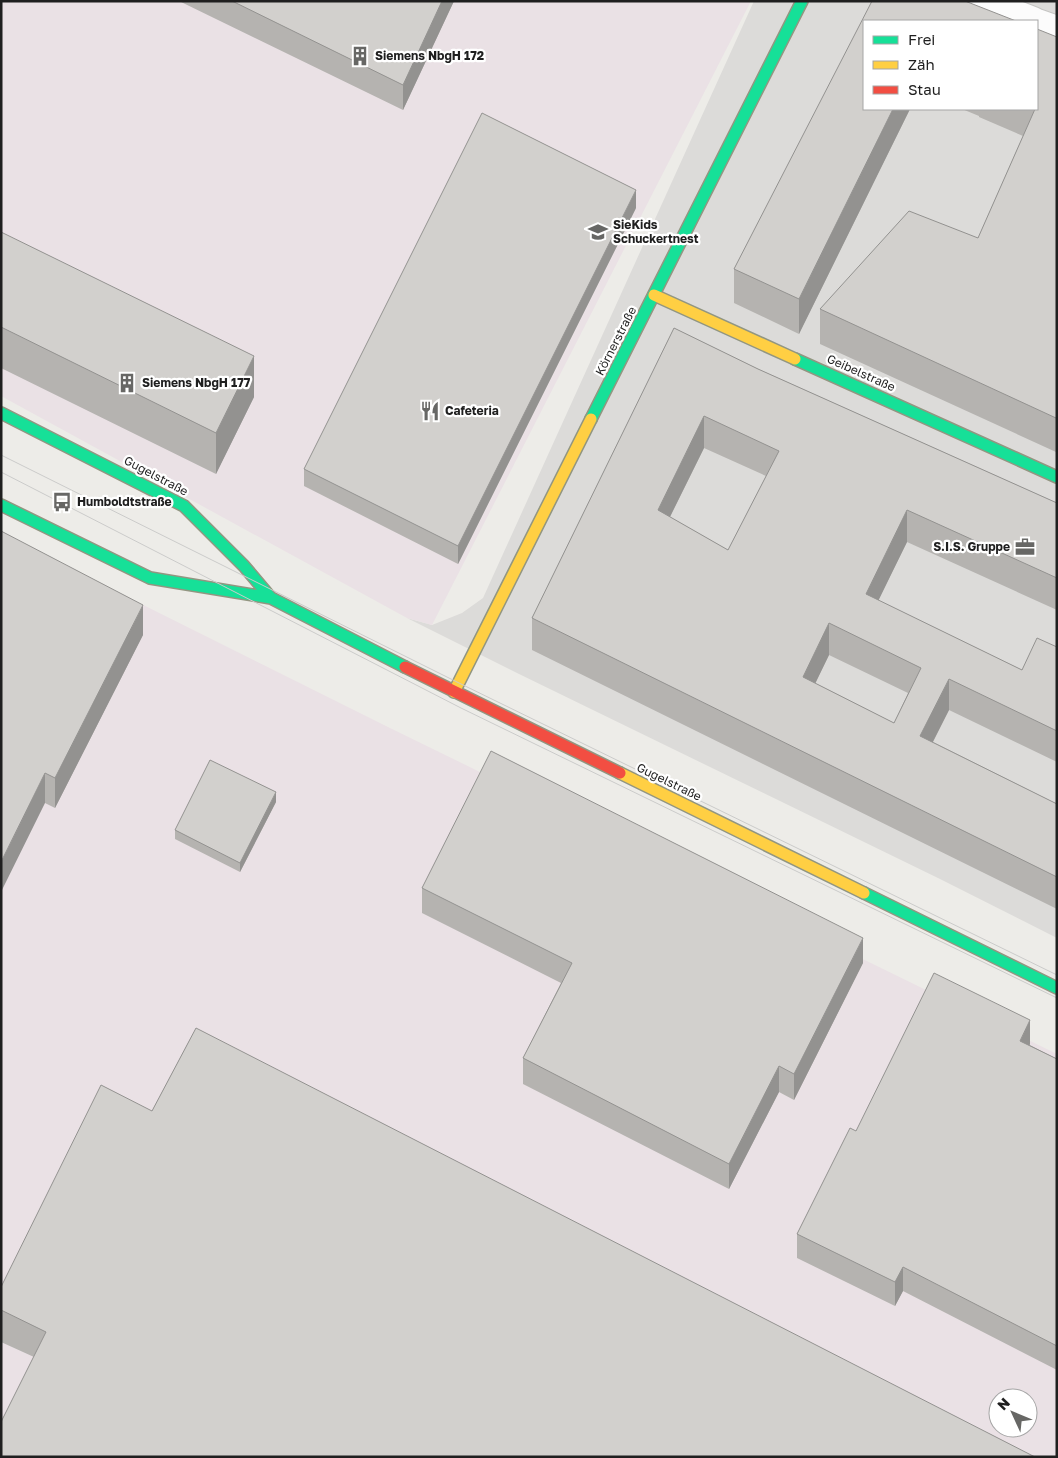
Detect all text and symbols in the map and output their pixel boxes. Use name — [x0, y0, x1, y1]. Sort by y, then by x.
legend — [863, 20, 1038, 110]
text: Frei — [908, 30, 935, 48]
building icon: Siemens NbgH 172 — [349, 45, 371, 67]
place label: Siemens NbgH 172 — [375, 48, 484, 63]
text: Zäh — [908, 55, 935, 73]
text: Stau — [908, 80, 941, 98]
place label: SieKids Schuckertnest — [613, 217, 699, 246]
school or university icon: SieKids Schuckertnest — [587, 221, 609, 243]
street label: Körnerstraße — [592, 304, 639, 378]
street label: Geibelstraße — [825, 351, 898, 394]
building icon: Siemens NbgH 177 — [116, 372, 138, 394]
place label: Siemens NbgH 177 — [142, 375, 251, 390]
restaurant icon: Cafeteria — [419, 400, 441, 422]
place label: Cafeteria — [445, 403, 499, 418]
street label: Gugelstraße — [122, 452, 191, 499]
bus stop icon: Humboldtstraße — [51, 491, 73, 513]
place label: Humboldtstraße — [77, 494, 172, 509]
office icon: S.I.S. Gruppe — [1014, 536, 1036, 558]
place label: S.I.S. Gruppe — [933, 539, 1010, 554]
street label: Gugelstraße — [634, 759, 704, 804]
north arrow — [988, 1388, 1038, 1438]
text: N — [993, 1394, 1013, 1413]

